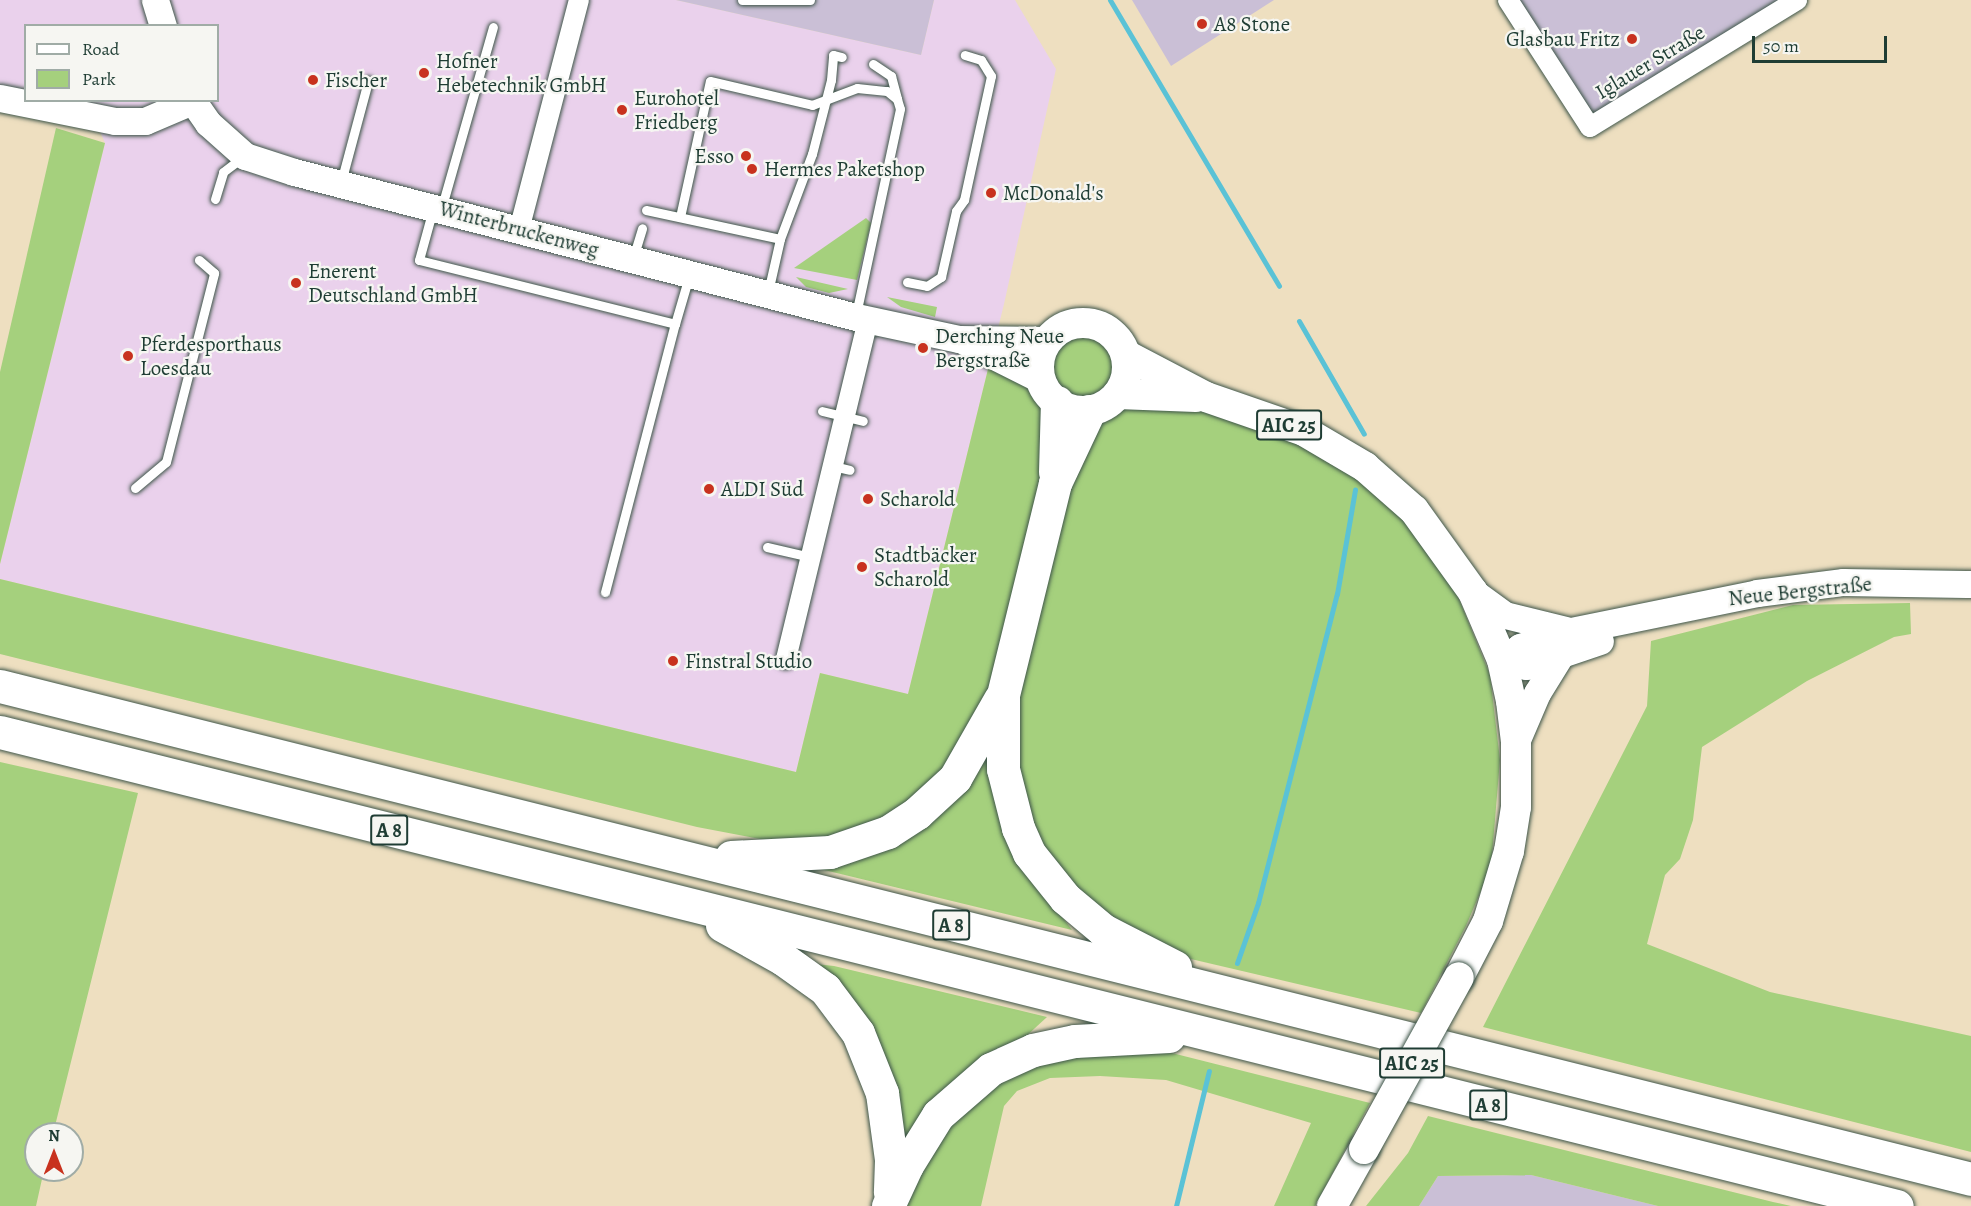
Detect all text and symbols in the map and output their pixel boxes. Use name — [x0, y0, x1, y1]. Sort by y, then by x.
place label: A8 Stone — [1214, 11, 1290, 37]
marker: A8 Stone — [1195, 17, 1209, 31]
street label: Iglauer Straße — [1591, 20, 1709, 104]
legend — [24, 24, 219, 102]
scale bar — [1755, 24, 1890, 62]
place label: Glasbau Fritz — [1506, 26, 1620, 52]
marker: Glasbau Fritz — [1625, 32, 1639, 46]
text: 50 m — [1763, 34, 1799, 58]
text: Road — [82, 37, 119, 61]
place label: Hofner Hebetechnik GmbH — [436, 48, 607, 98]
marker: Hofner Hebetechnik GmbH — [417, 66, 431, 80]
text: Park — [82, 67, 116, 91]
place label: Fischer — [325, 67, 387, 93]
marker: Fischer — [306, 73, 320, 87]
place label: Eurohotel Friedberg — [634, 85, 719, 135]
marker: Eurohotel Friedberg — [615, 103, 629, 117]
place label: Esso — [694, 143, 734, 169]
marker: Esso — [739, 149, 753, 163]
place label: Hermes Paketshop — [764, 156, 925, 182]
marker: Hermes Paketshop — [745, 162, 759, 176]
place label: McDonald's — [1003, 180, 1104, 206]
marker: McDonald's — [984, 186, 998, 200]
street label: Winterbruckenweg — [436, 196, 602, 262]
place label: Enerent Deutschland GmbH — [308, 258, 478, 308]
marker: Enerent Deutschland GmbH — [289, 276, 303, 290]
place label: Derching Neue Bergstraße — [935, 323, 1064, 373]
place label: Pferdesporthaus Loesdau — [140, 331, 282, 381]
marker: Derching Neue Bergstraße — [916, 341, 930, 355]
marker: Pferdesporthaus Loesdau — [121, 349, 135, 363]
road number: AIC 25 — [1256, 408, 1322, 442]
place label: ALDI Süd — [721, 476, 804, 502]
marker: ALDI Süd — [702, 482, 716, 496]
place label: Scharold — [880, 486, 955, 512]
marker: Scharold — [861, 492, 875, 506]
place label: Stadtbäcker Scharold — [874, 542, 977, 592]
marker: Stadtbäcker Scharold — [855, 560, 869, 574]
street label: Neue Bergstraße — [1727, 571, 1873, 611]
place label: Finstral Studio — [685, 648, 812, 674]
marker: Finstral Studio — [666, 654, 680, 668]
road number: A 8 — [370, 813, 408, 847]
road number: A 8 — [932, 908, 970, 942]
road number: AIC 25 — [1379, 1046, 1445, 1080]
road number: A 8 — [1468, 1088, 1508, 1122]
north arrow — [24, 1122, 84, 1182]
text: N — [48, 1125, 60, 1147]

